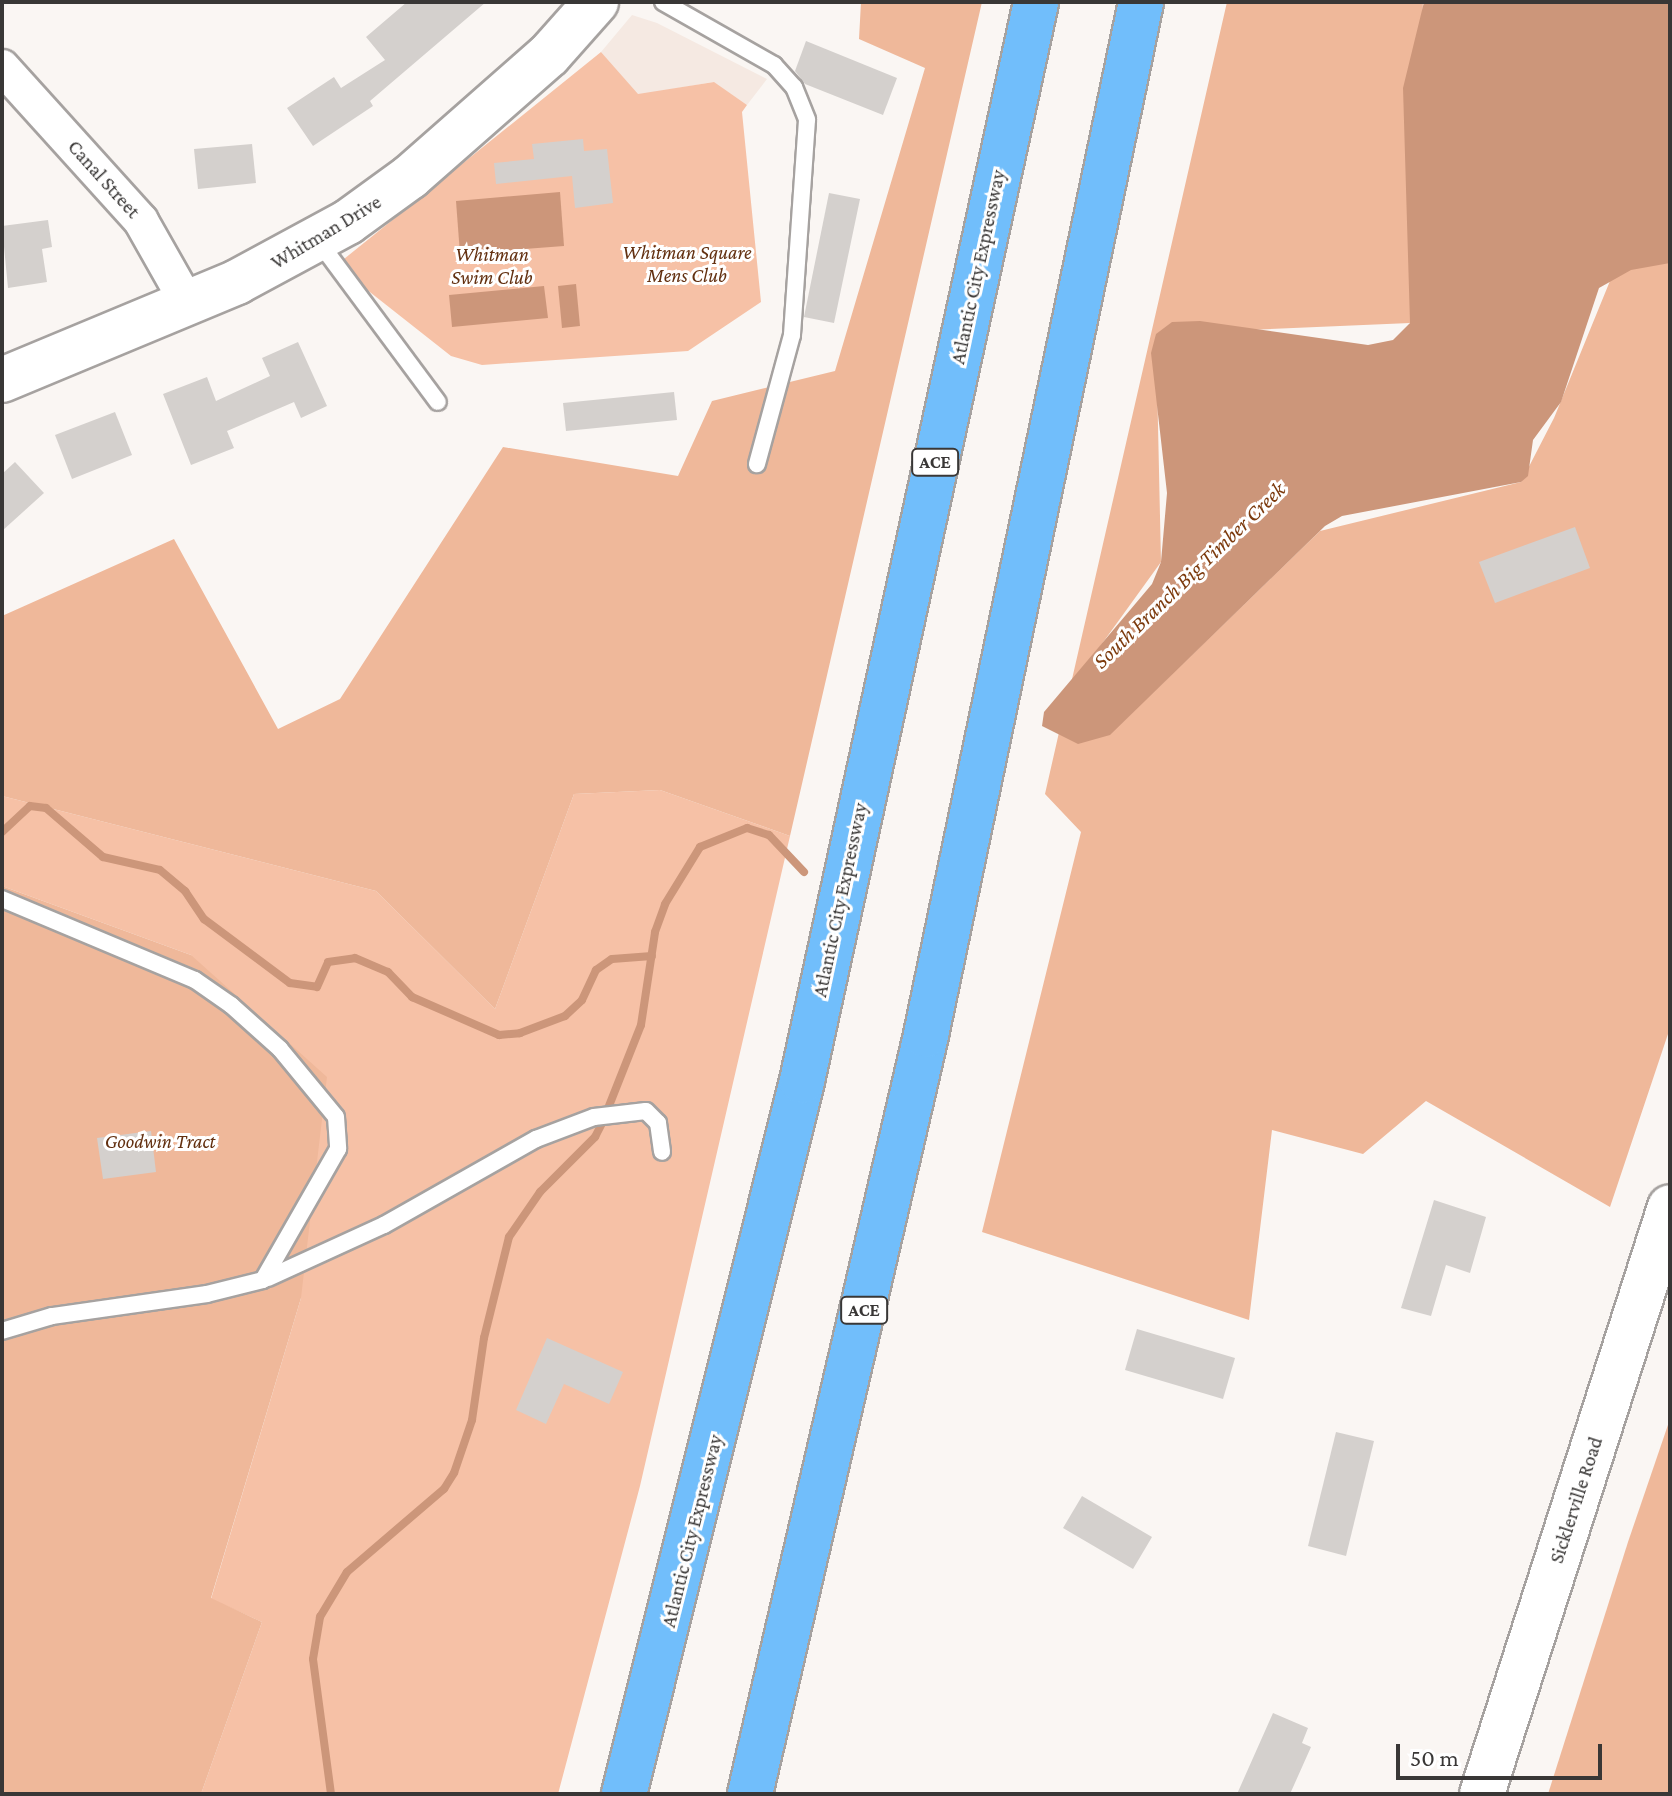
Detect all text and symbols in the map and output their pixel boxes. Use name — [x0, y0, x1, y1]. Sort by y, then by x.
street label: Canal Street — [63, 135, 145, 223]
street label: Atlantic City Expressway — [946, 168, 1010, 366]
street label: Whitman Drive — [267, 190, 385, 274]
park label: Whitman Square Mens Club — [622, 241, 752, 288]
park label: Whitman Swim Club — [451, 242, 533, 289]
road number: ACE — [911, 448, 959, 476]
water label: South Branch Big Timber Creek — [1087, 476, 1291, 674]
street label: Atlantic City Expressway — [808, 801, 872, 999]
park label: Goodwin Tract — [105, 1129, 215, 1153]
road number: ACE — [840, 1296, 888, 1324]
street label: Atlantic City Expressway — [656, 1432, 728, 1630]
street label: Sicklerville Road — [1544, 1434, 1608, 1566]
scale bar — [1400, 1728, 1606, 1778]
text: 50 m — [1410, 1744, 1459, 1771]

